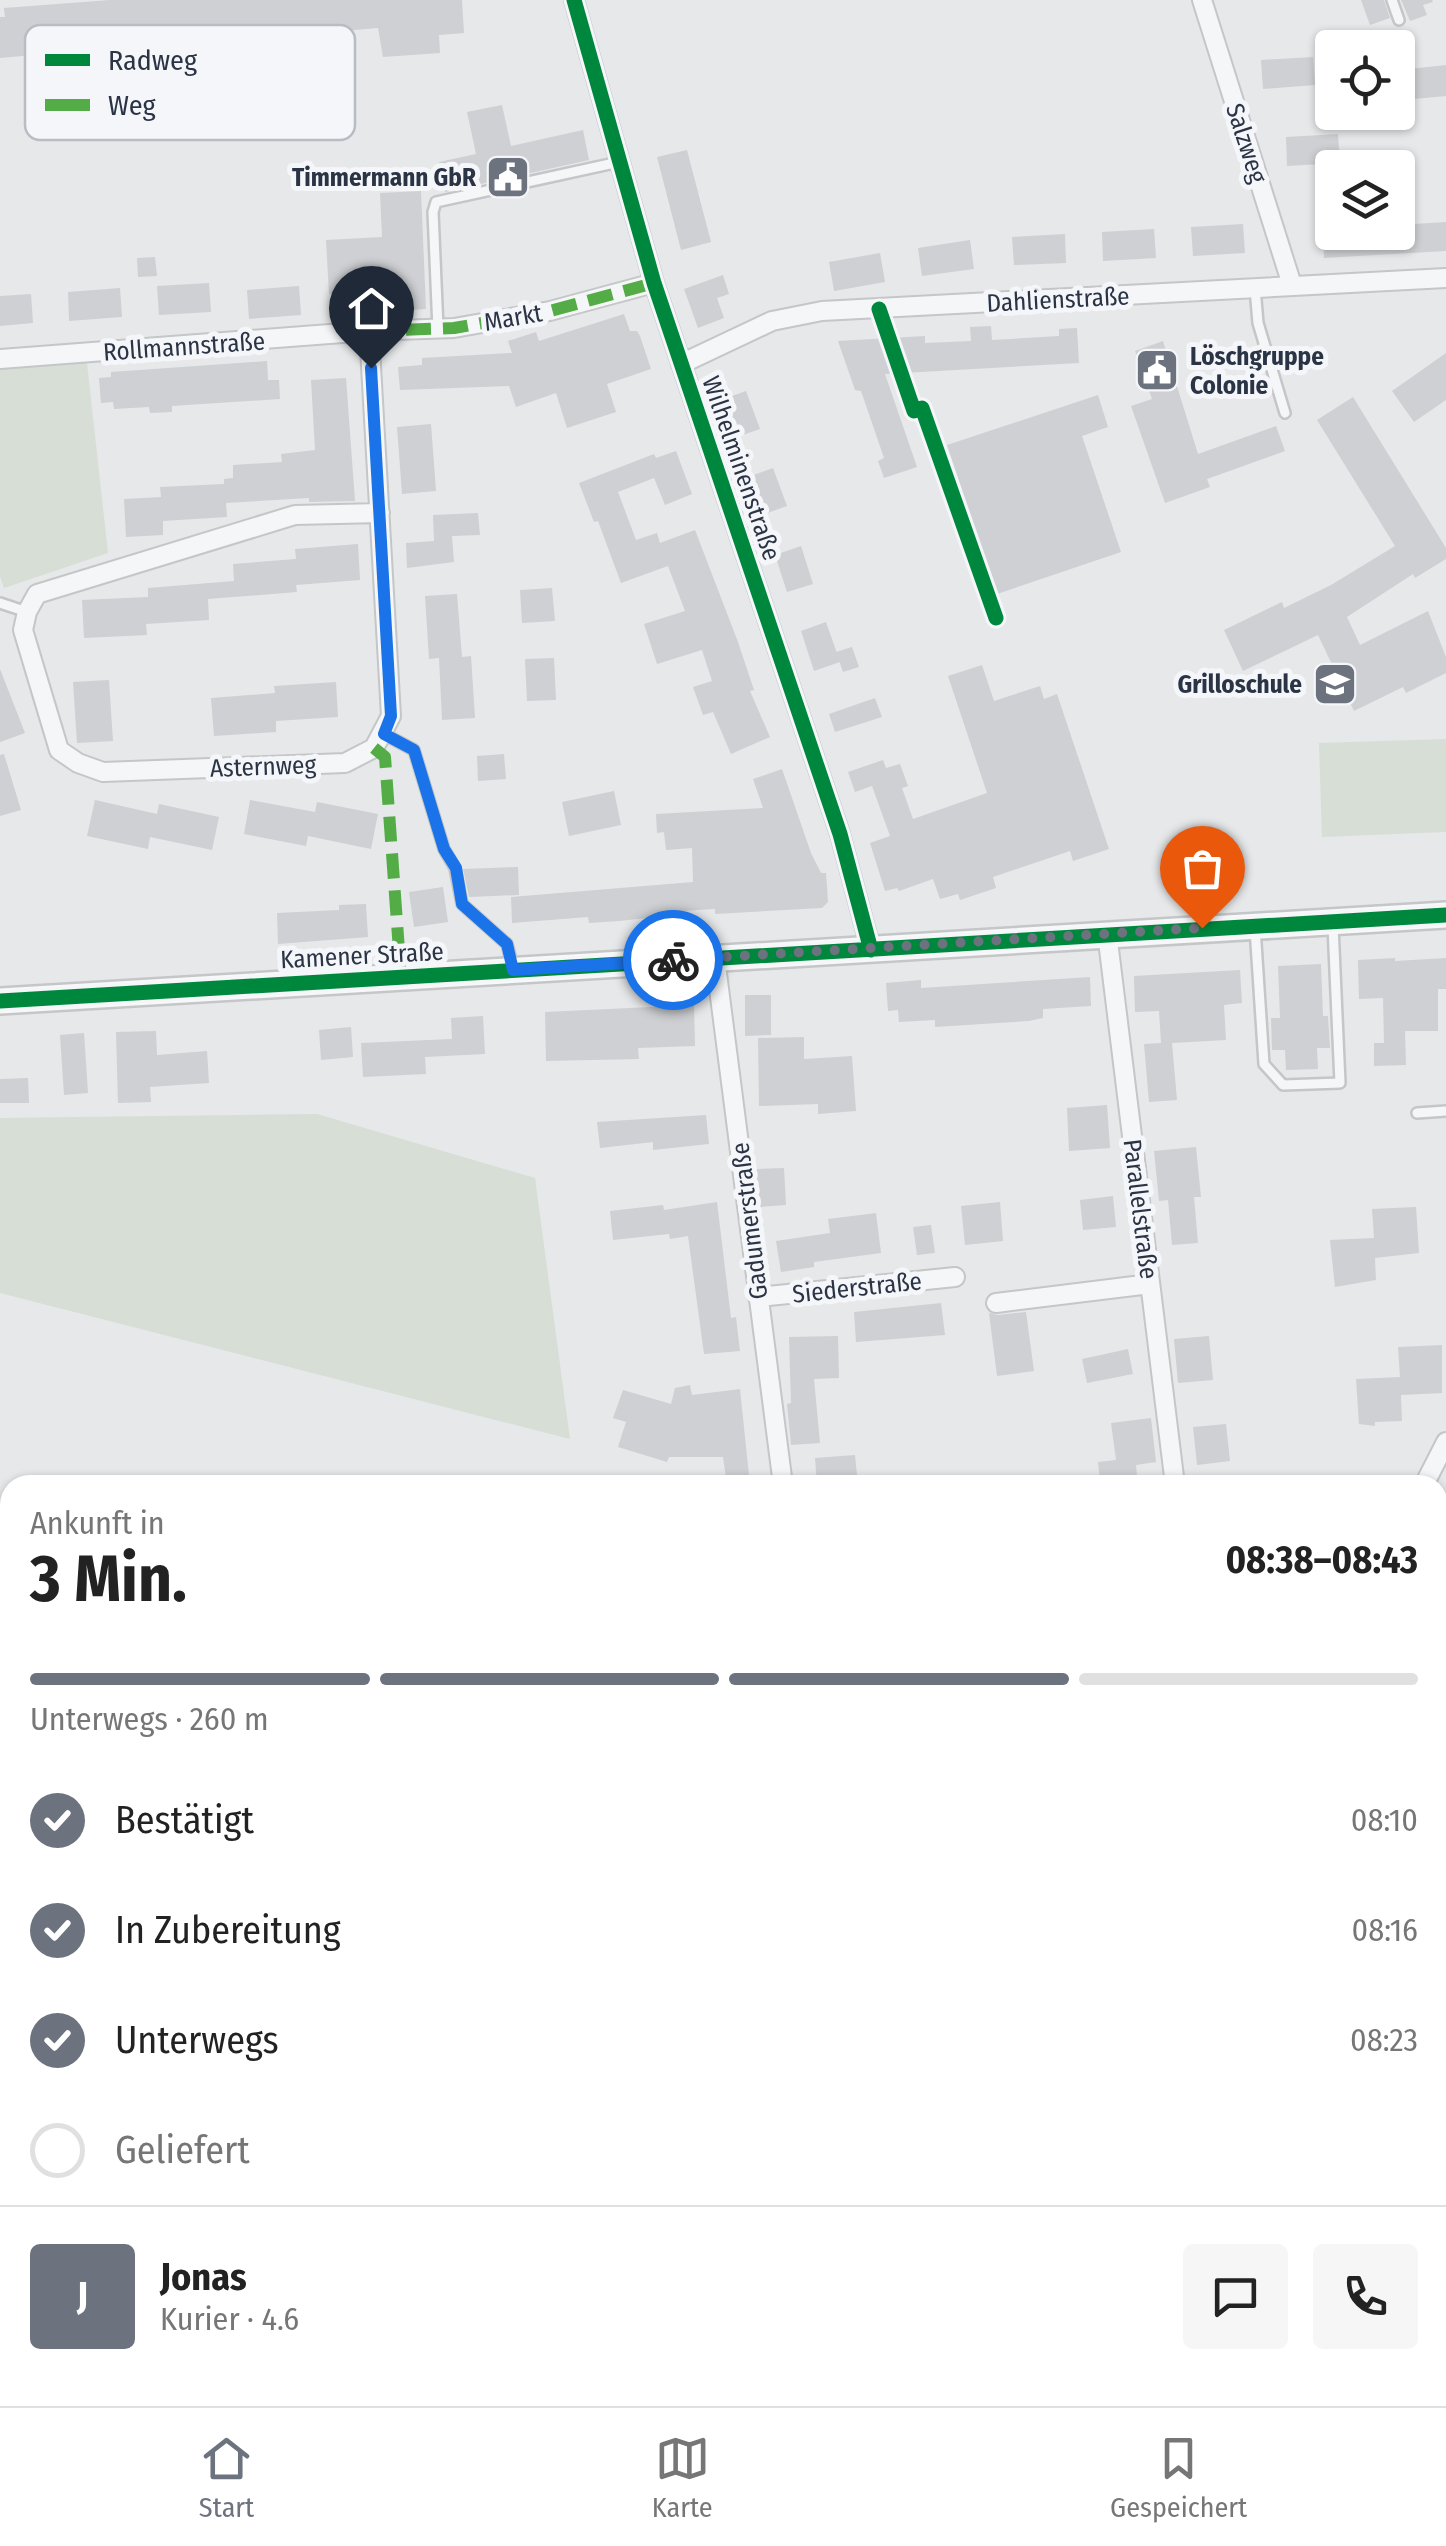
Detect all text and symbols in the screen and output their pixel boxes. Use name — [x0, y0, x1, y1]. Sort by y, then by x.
legend — [25, 25, 355, 140]
map controls — [1315, 30, 1415, 250]
button: locate — [1315, 30, 1415, 130]
text: Radweg — [108, 44, 198, 77]
text: Weg — [108, 89, 157, 122]
street label: Salzweg — [1219, 100, 1273, 187]
button: layers — [1315, 150, 1415, 250]
public building icon: Timmermann GbR — [485, 154, 531, 200]
place label: Timmermann GbR — [292, 163, 477, 193]
pin — [329, 266, 414, 369]
icon: home — [344, 281, 399, 336]
street label: Dahlienstraße — [986, 281, 1130, 319]
street label: Markt — [482, 298, 545, 338]
street label: Rollmannstraße — [102, 326, 266, 368]
place label: Löschgruppe Colonie — [1190, 342, 1324, 401]
public building icon: Löschgruppe Colonie — [1134, 347, 1180, 393]
street label: Wilhelminenstraße — [695, 372, 787, 564]
school or university icon: Grilloschule — [1312, 661, 1358, 707]
place label: Grilloschule — [1177, 670, 1302, 700]
street label: Asternweg — [209, 750, 317, 784]
pin — [1160, 826, 1245, 929]
icon: bag — [1175, 841, 1230, 896]
courier — [623, 910, 723, 1010]
icon: bike — [646, 933, 701, 988]
street label: Kamener Straße — [280, 937, 444, 975]
street label: Parallelstraße — [1117, 1137, 1163, 1281]
street label: Gadumerstraße — [725, 1141, 774, 1301]
street label: Siederstraße — [791, 1266, 923, 1310]
text: Ankunft in — [30, 1504, 165, 1542]
text: 08:38–08:43 — [1225, 1537, 1418, 1583]
text: 3 Min. — [30, 1540, 187, 1618]
text: Unterwegs · 260 m — [30, 1700, 269, 1738]
icon: check — [30, 1793, 85, 1848]
text: Bestätigt — [115, 1797, 254, 1843]
text: 08:10 — [1351, 1801, 1418, 1839]
icon: check — [30, 1903, 85, 1958]
text: In Zubereitung — [115, 1907, 341, 1953]
text: 08:16 — [1352, 1911, 1418, 1949]
icon: check — [30, 2013, 85, 2068]
text: Unterwegs — [115, 2017, 279, 2063]
text: 08:23 — [1350, 2021, 1418, 2059]
text: Geliefert — [115, 2127, 250, 2173]
button: chat — [1183, 2244, 1288, 2349]
button: phone — [1313, 2244, 1418, 2349]
text: Jonas — [160, 2254, 247, 2300]
text: J — [77, 2273, 88, 2319]
text: Kurier · 4.6 — [160, 2300, 299, 2338]
tab: Start — [199, 2431, 254, 2524]
tab: Karte — [652, 2431, 713, 2524]
tab: Gespeichert — [1110, 2431, 1247, 2524]

